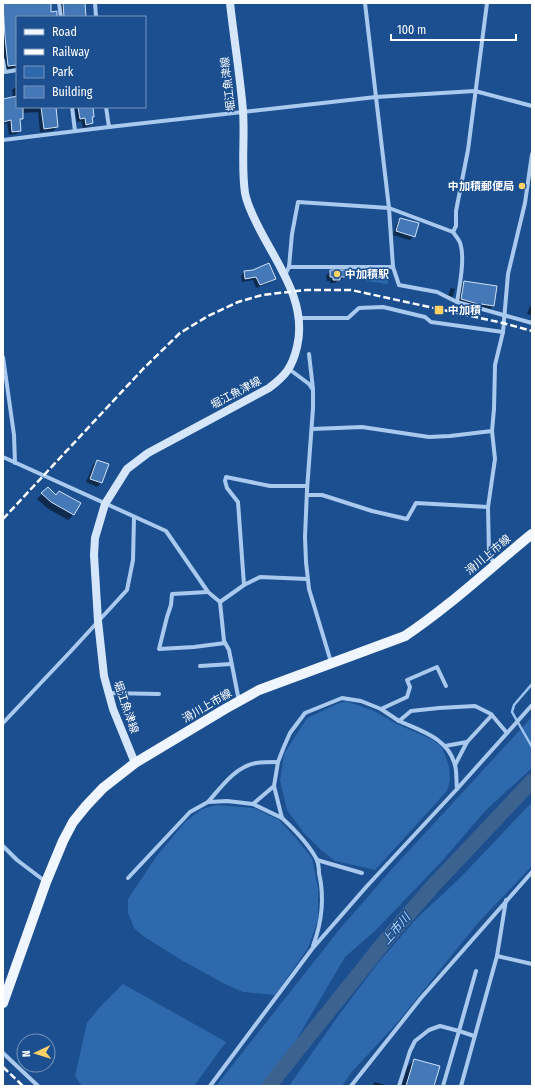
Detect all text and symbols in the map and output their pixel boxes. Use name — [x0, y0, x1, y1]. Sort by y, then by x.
legend — [16, 16, 146, 108]
scale bar — [391, 16, 516, 42]
text: 100 m — [397, 23, 426, 37]
text: Road — [52, 25, 77, 39]
text: Railway — [52, 45, 90, 59]
street label: 堀江魚津線 — [218, 56, 238, 112]
text: Park — [52, 65, 74, 79]
text: Building — [52, 85, 93, 99]
place label: 中加積郵便局 — [448, 180, 514, 193]
marker: 中加積郵便局 — [517, 181, 527, 191]
place label: 中加積駅 — [345, 268, 389, 281]
marker: 中加積駅 — [332, 269, 342, 279]
marker: 中加積 — [433, 304, 445, 316]
place label: 中加積 — [448, 304, 481, 317]
street label: 堀江魚津線 — [209, 374, 263, 412]
street label: 滑川上市線 — [463, 532, 513, 578]
street label: 堀江魚津線 — [111, 679, 141, 735]
street label: 滑川上市線 — [180, 687, 234, 725]
water label: 上市川 — [379, 909, 414, 947]
north arrow — [16, 1033, 56, 1073]
text: N — [20, 1050, 33, 1057]

